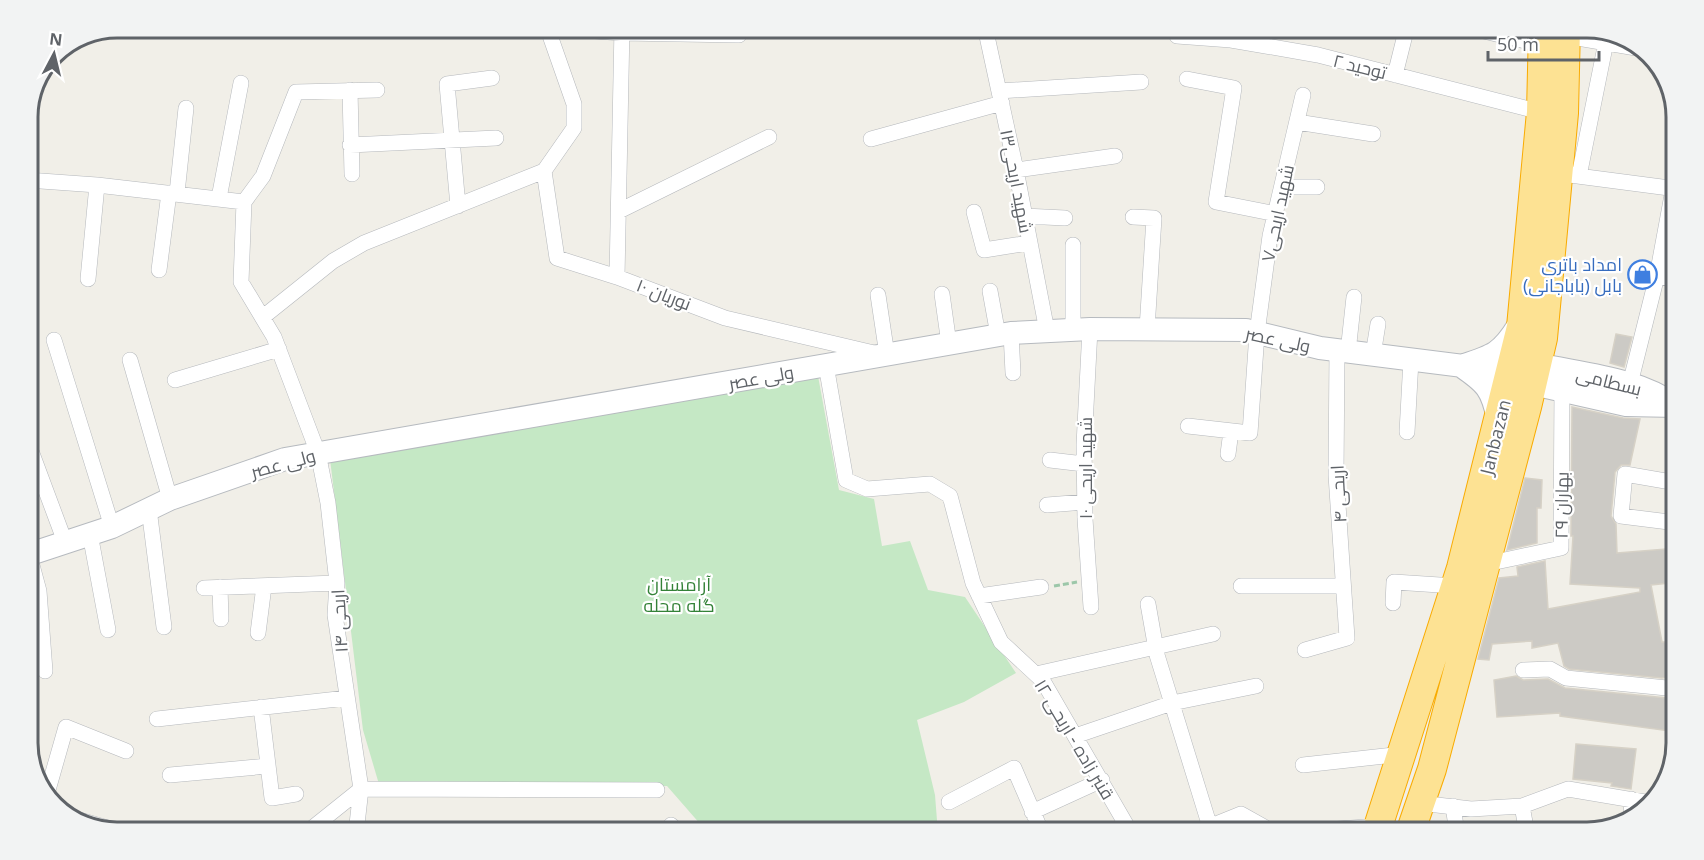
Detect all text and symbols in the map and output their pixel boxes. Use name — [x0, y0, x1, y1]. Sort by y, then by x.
north arrow — [24, 24, 84, 84]
scale bar — [1488, 24, 1599, 62]
text: N — [48, 27, 64, 51]
text: 50 m — [1497, 32, 1539, 56]
street label: توحید ۲ — [1331, 48, 1389, 84]
street label: شهید اریحی۱۳ — [995, 127, 1039, 235]
street label: شهید اریحی۷ — [1255, 162, 1299, 264]
place label: امداد باتری بابل (باباجانی) — [1523, 252, 1622, 297]
shop icon: امداد باتری بابل (باباجانی) — [1627, 258, 1659, 290]
street label: نوریان ۱۰ — [633, 273, 695, 315]
street label: ولی عصر — [1242, 320, 1313, 358]
street label: ولی عصر — [725, 359, 796, 395]
street label: بسطامی — [1574, 361, 1644, 401]
street label: Janbazan — [1474, 397, 1516, 479]
street label: شهید اریحی ۱۰ — [1073, 417, 1097, 519]
street label: ولی عصر — [247, 443, 318, 483]
street label: اریحی ۴ — [1325, 465, 1351, 523]
street label: بهاران ۲۹ — [1548, 471, 1574, 539]
park label: آرامستان گله محله — [643, 572, 715, 617]
street label: اریحی ۱۴ — [325, 589, 353, 653]
street label: قنبر زاده - اریحی ۱۲ — [1030, 674, 1120, 804]

